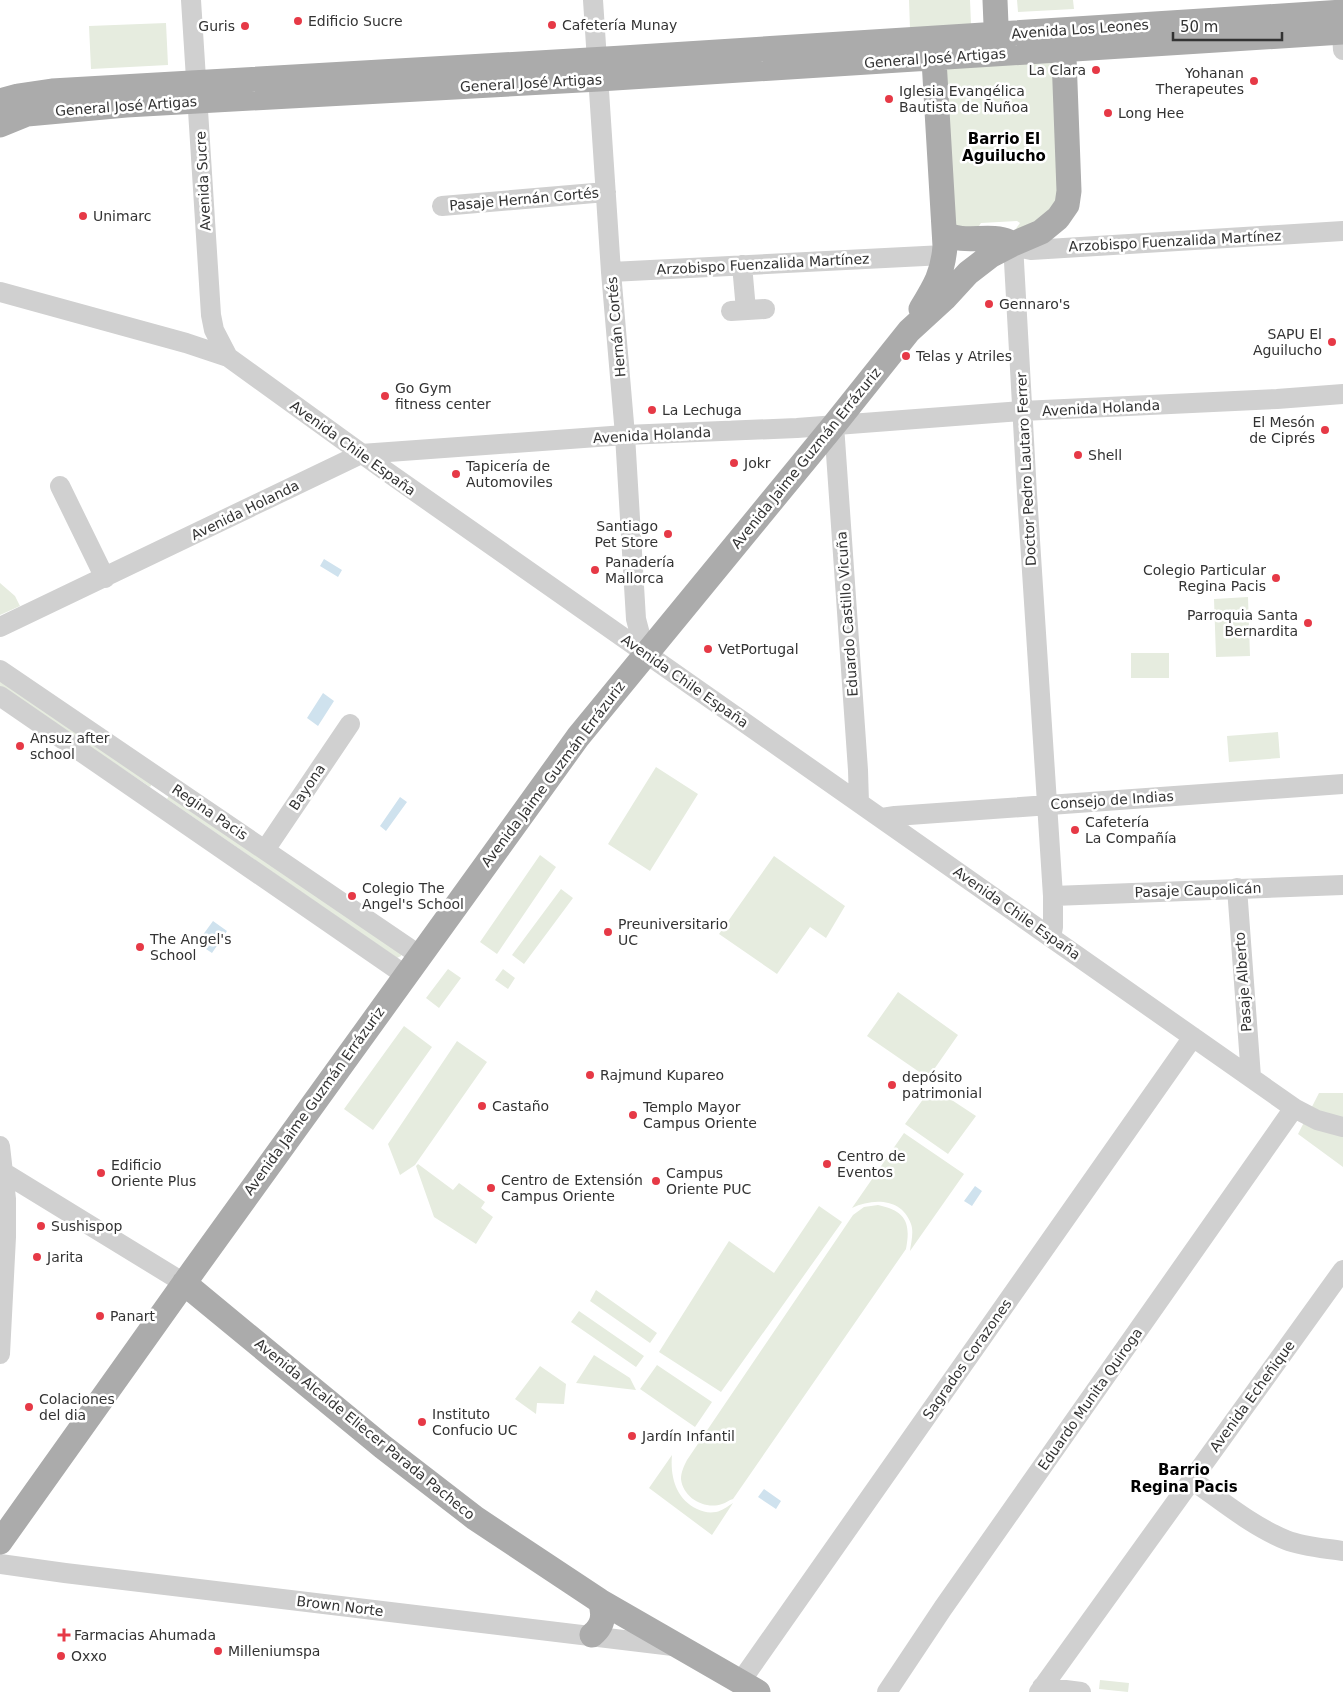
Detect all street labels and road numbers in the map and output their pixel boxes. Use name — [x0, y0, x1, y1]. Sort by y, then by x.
street label: Avenida Los Leones — [1011, 16, 1149, 42]
street label: General José Artigas — [864, 45, 1006, 71]
street label: General José Artigas — [460, 71, 602, 95]
street label: General José Artigas — [55, 93, 197, 119]
street label: Avenida Sucre — [192, 131, 214, 231]
street label: Pasaje Hernán Cortés — [449, 184, 599, 214]
street label: Arzobispo Fuenzalida Martínez — [1068, 227, 1282, 255]
street label: Arzobispo Fuenzalida Martínez — [656, 250, 870, 278]
street label: Hernán Cortés — [604, 276, 628, 378]
street label: Avenida Jaime Guzmán Errázuriz — [728, 364, 884, 552]
street label: Doctor Pedro Lautaro Ferrer — [1013, 371, 1039, 566]
street label: Avenida Chile España — [287, 397, 419, 499]
street label: Avenida Holanda — [1042, 397, 1160, 419]
street label: Avenida Holanda — [593, 424, 711, 446]
street label: Avenida Holanda — [188, 477, 302, 543]
street label: Eduardo Castillo Vicuña — [833, 531, 861, 697]
street label: Avenida Chile España — [619, 631, 751, 731]
street label: Avenida Jaime Guzmán Errázuriz — [478, 678, 628, 870]
street label: Bayona — [286, 761, 328, 813]
street label: Regina Pacis — [169, 781, 251, 843]
street label: Consejo de Indias — [1050, 788, 1174, 812]
street label: Avenida Chile España — [951, 863, 1083, 963]
street label: Pasaje Caupolicán — [1134, 880, 1262, 900]
street label: Pasaje Alberto — [1232, 932, 1254, 1032]
street label: Avenida Jaime Guzmán Errázuriz — [240, 1004, 388, 1198]
street label: Sagrados Corazones — [919, 1296, 1015, 1422]
street label: Eduardo Munita Quiroga — [1035, 1325, 1145, 1473]
street label: Avenida Alcalde Eliecer Parada Pacheco — [252, 1335, 478, 1523]
street label: Avenida Echeñique — [1206, 1337, 1298, 1455]
street label: Brown Norte — [296, 1593, 384, 1619]

